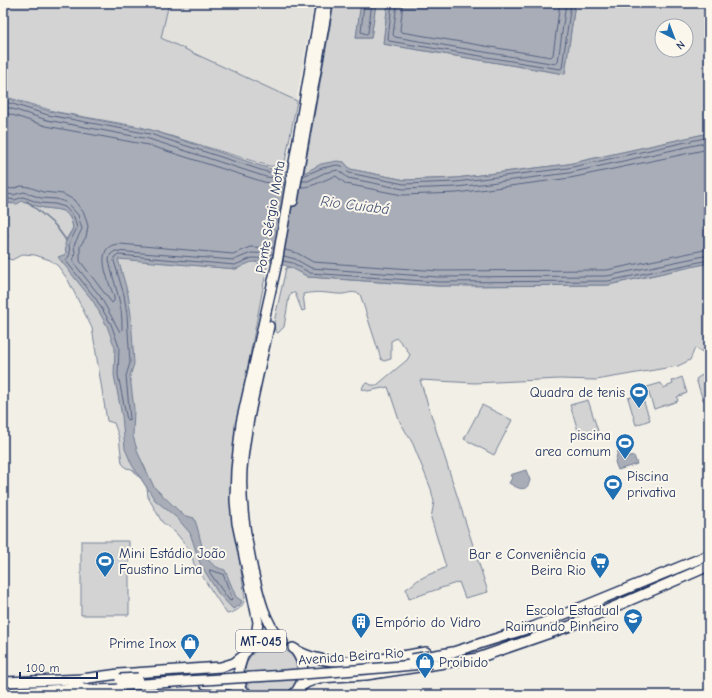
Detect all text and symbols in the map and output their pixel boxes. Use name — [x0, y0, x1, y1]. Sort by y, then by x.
north arrow — [654, 18, 694, 58]
text: N — [673, 38, 687, 52]
street label: Ponte Sérgio Motta — [252, 159, 289, 275]
water label: Rio Cuiabá — [320, 192, 391, 218]
sports icon: Quadra de tenis — [628, 381, 650, 409]
place label: Quadra de tenis — [530, 384, 625, 401]
place label: piscina area comum — [535, 427, 611, 460]
sports icon: piscina area comum — [614, 432, 636, 460]
place label: Piscina privativa — [627, 468, 676, 501]
sports icon: Piscina privativa — [602, 473, 624, 501]
place label: Mini Estádio João Faustino Lima — [119, 545, 226, 578]
place label: Bar e Conveniência Beira Rio — [469, 546, 586, 579]
sports icon: Mini Estádio João Faustino Lima — [94, 550, 116, 578]
supermarket icon: Bar e Conveniência Beira Rio — [589, 551, 611, 579]
place label: Escola Estadual Raimundo Pinheiro — [505, 602, 619, 635]
school or university icon: Escola Estadual Raimundo Pinheiro — [622, 607, 644, 635]
building icon: Empório do Vidro — [350, 611, 372, 639]
place label: Empório do Vidro — [375, 614, 481, 631]
road number: MT-045 — [236, 630, 286, 652]
shop icon: Prime Inox — [179, 632, 201, 660]
place label: Prime Inox — [109, 635, 176, 652]
street label: Avenida Beira Rio — [298, 644, 404, 669]
shop icon: Proibido — [414, 651, 436, 679]
scale bar — [20, 654, 97, 680]
place label: Proibido — [439, 654, 488, 671]
text: 100 m — [26, 661, 59, 675]

